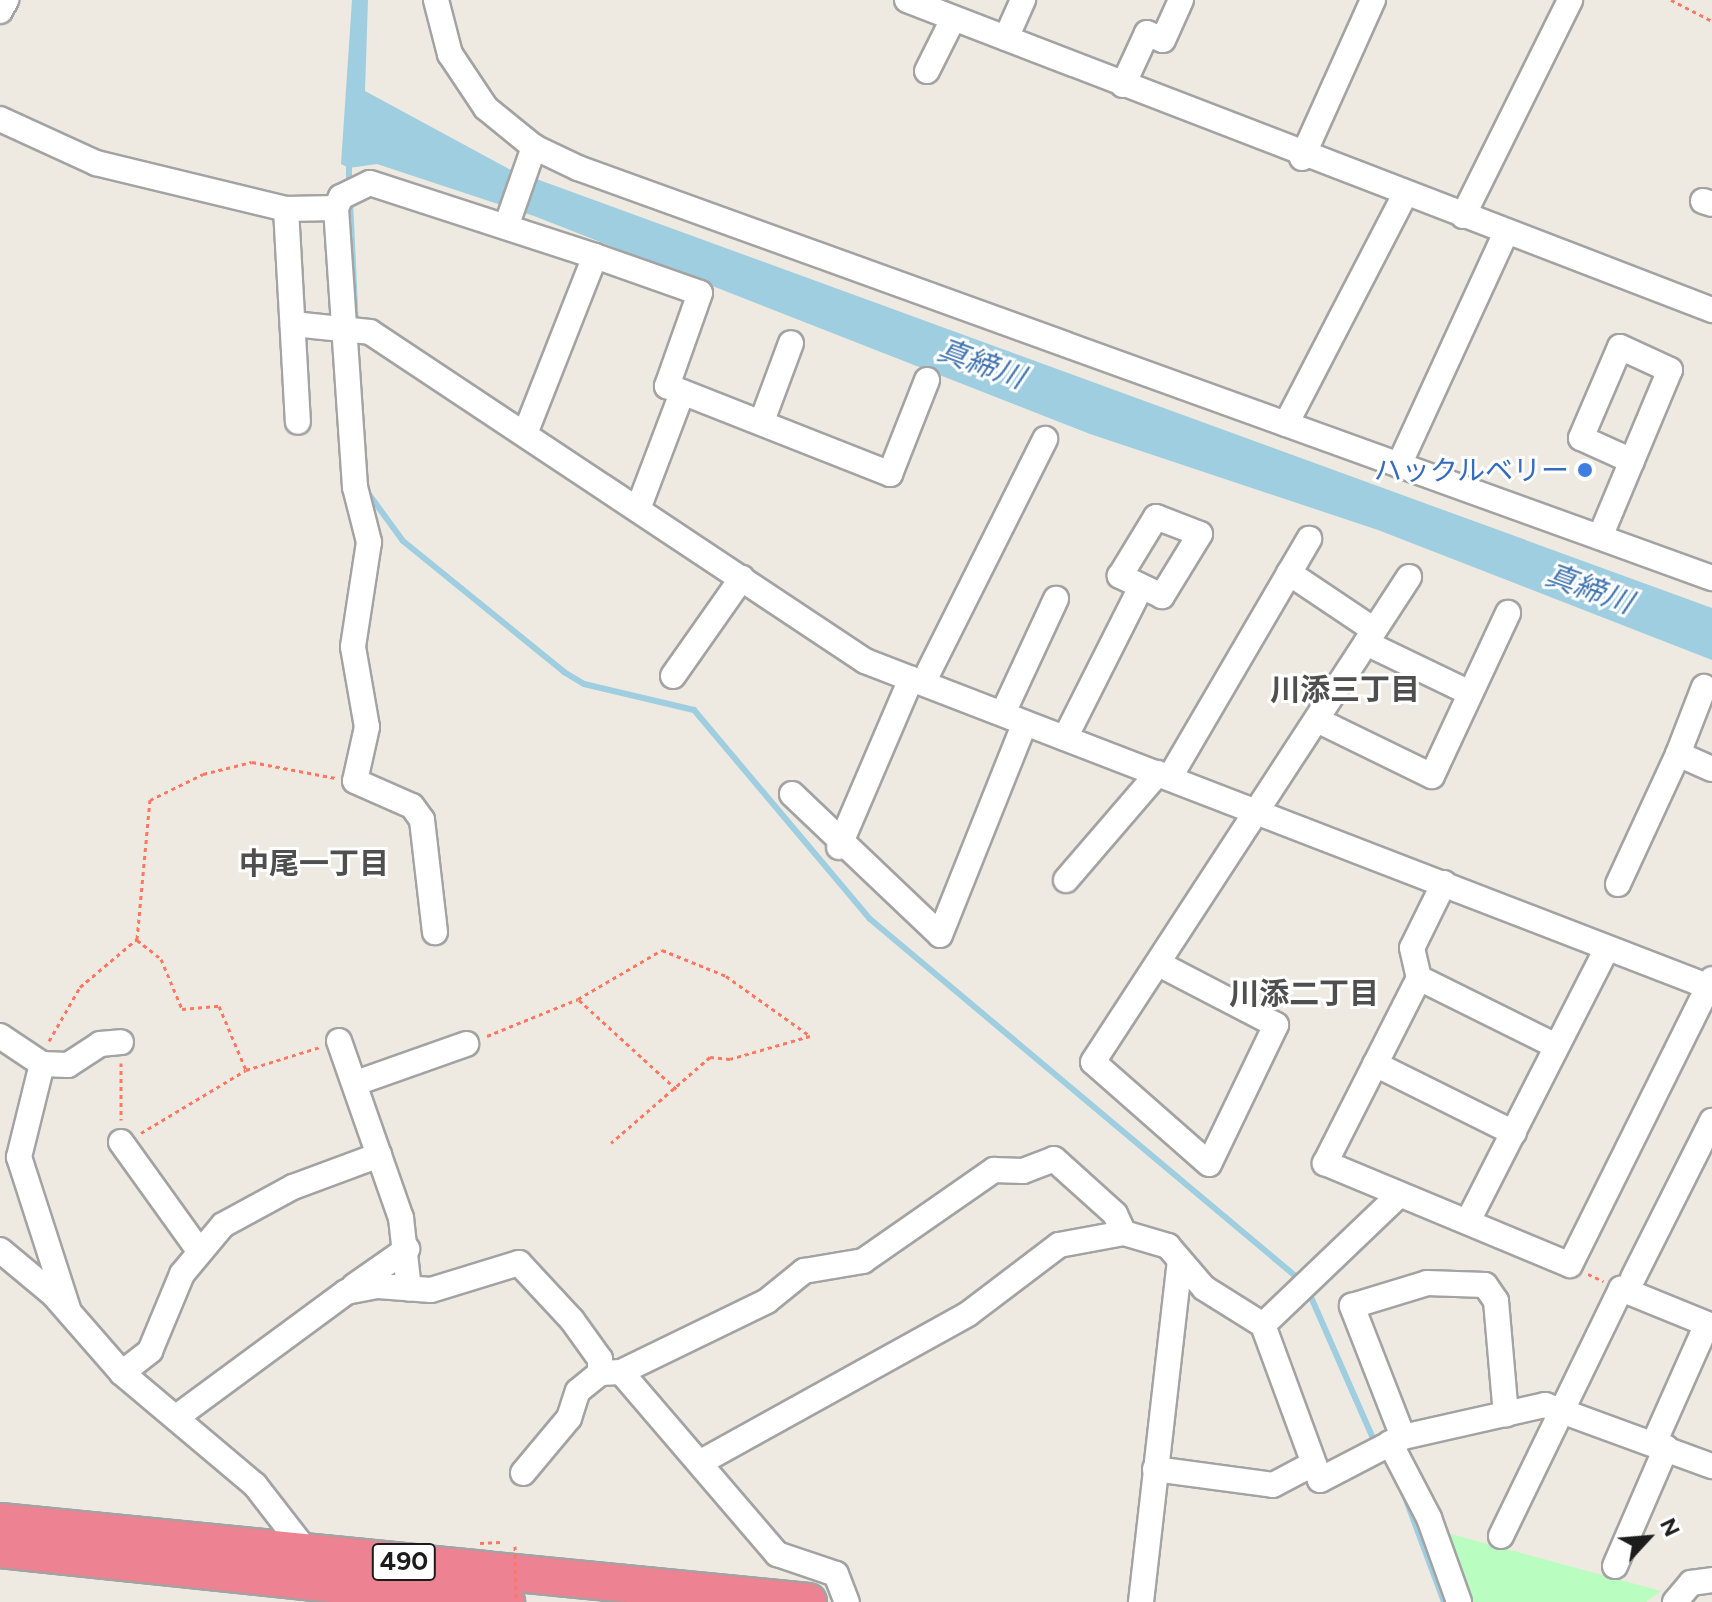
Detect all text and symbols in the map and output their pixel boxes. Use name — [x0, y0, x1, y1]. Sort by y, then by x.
water label: 真締川 — [933, 332, 1029, 396]
place label: ハックルベリー — [1373, 453, 1569, 487]
marker: ハックルベリー — [1576, 461, 1594, 479]
water label: 真締川 — [1541, 557, 1637, 621]
district label: 川添三丁目 — [1270, 672, 1420, 708]
district label: 中尾一丁目 — [239, 846, 389, 882]
district label: 川添二丁目 — [1229, 976, 1379, 1012]
north arrow — [1608, 1498, 1688, 1578]
text: N — [1654, 1514, 1686, 1541]
road number: 490 — [370, 1540, 438, 1584]

